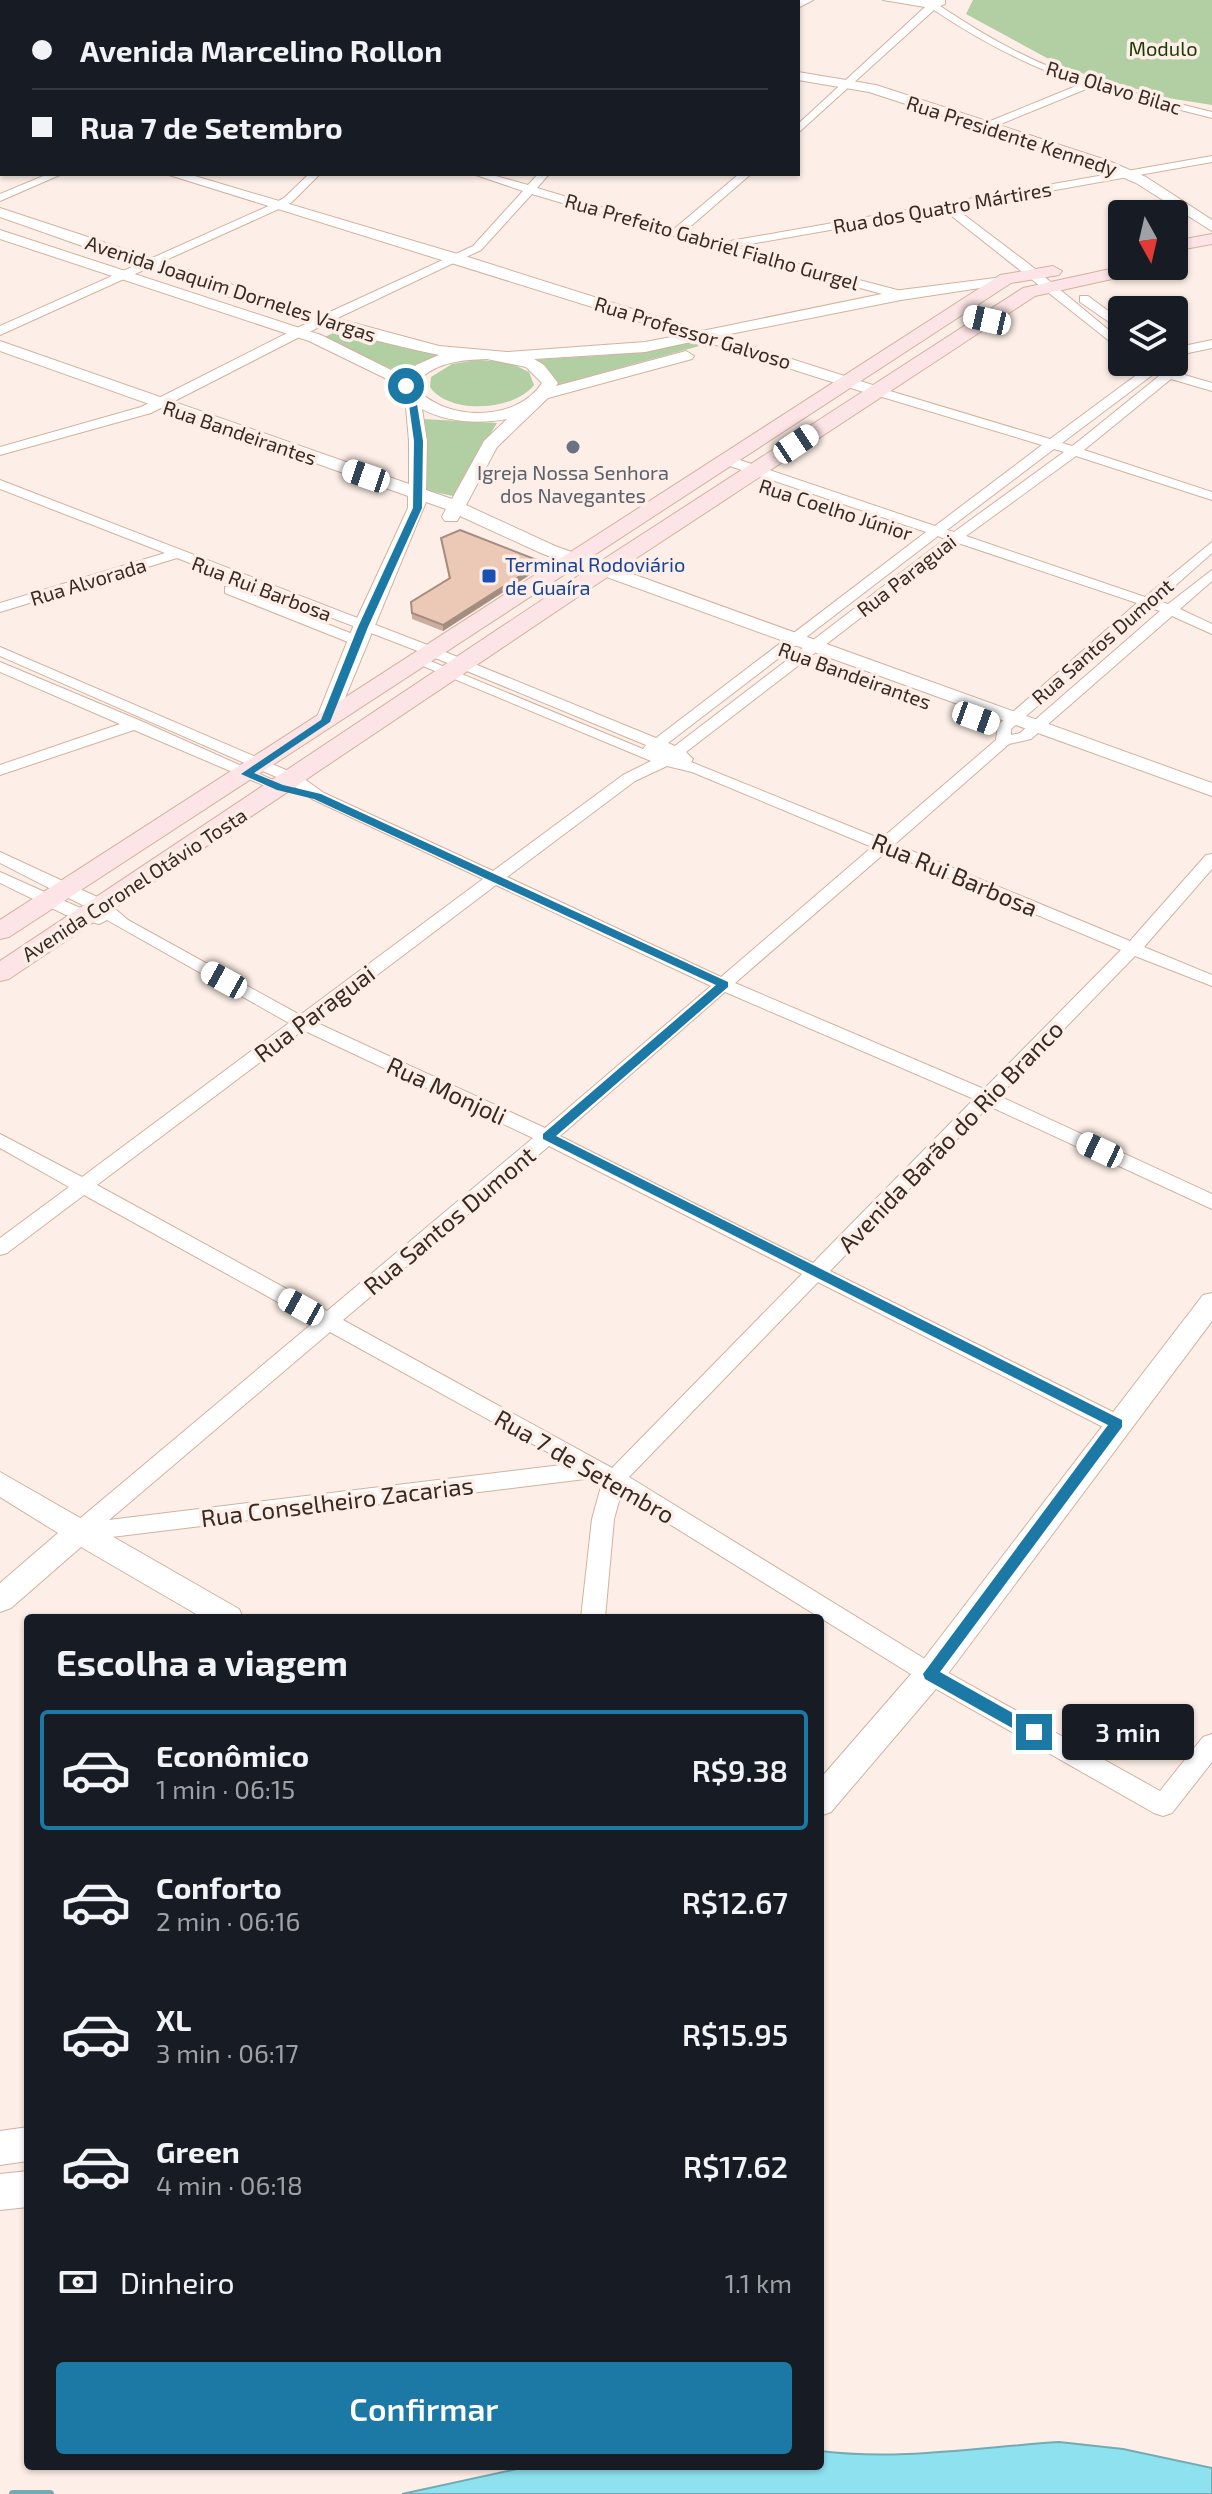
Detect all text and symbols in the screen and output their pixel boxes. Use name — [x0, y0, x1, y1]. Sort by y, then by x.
text: Avenida Marcelino Rollon — [80, 32, 442, 68]
park label: Modulo — [1128, 36, 1198, 60]
street label: Rua Olavo Bilac — [1044, 55, 1185, 119]
street label: Rua Presidente Kennedy — [904, 90, 1121, 180]
text: Rua 7 de Setembro — [80, 109, 343, 145]
street label: Rua dos Quatro Mártires — [831, 176, 1053, 238]
street label: Rua Prefeito Gabriel Fialho Gurgel — [562, 188, 862, 295]
north arrow — [1108, 200, 1188, 280]
map controls — [1108, 200, 1188, 376]
street label: Avenida Joaquim Dorneles Vargas — [83, 230, 379, 346]
street label: Rua Professor Galvoso — [592, 291, 794, 373]
button: layers — [1108, 296, 1188, 376]
car — [961, 303, 1013, 337]
route start — [388, 368, 424, 404]
street label: Rua Bandeirantes — [160, 395, 320, 469]
car — [769, 421, 823, 467]
marker: Igreja Nossa Senhora dos Navegantes — [564, 438, 582, 456]
car — [339, 457, 393, 495]
place label: Igreja Nossa Senhora dos Navegantes — [477, 460, 669, 507]
street label: Rua Coelho Júnior — [756, 473, 916, 545]
street label: Rua Paraguai — [852, 529, 960, 621]
street label: Rua Rui Barbosa — [189, 550, 335, 626]
street label: Rua Alvorada — [27, 552, 149, 610]
place label: Terminal Rodoviário de Guaíra — [505, 552, 685, 599]
marker: Terminal Rodoviário de Guaíra — [480, 567, 498, 585]
street label: Rua Santos Dumont — [1026, 573, 1178, 709]
street label: Rua Bandeirantes — [775, 636, 935, 714]
car — [949, 699, 1003, 737]
street label: Avenida Coronel Otávio Tosta — [17, 802, 251, 966]
street label: Rua Rui Barbosa — [868, 826, 1042, 922]
car — [197, 958, 251, 1002]
street label: Rua Paraguai — [248, 958, 380, 1068]
street label: Avenida Barão do Rio Branco — [831, 1014, 1069, 1258]
street label: Rua Monjoli — [383, 1050, 511, 1130]
car — [1073, 1129, 1127, 1171]
street label: Rua Santos Dumont — [357, 1140, 541, 1300]
car — [274, 1285, 328, 1329]
street label: Rua 7 de Setembro — [490, 1403, 680, 1529]
street label: Rua Conselheiro Zacarias — [199, 1470, 475, 1532]
text: Escolha a viagem — [56, 1640, 348, 1683]
callout: 3 min — [1062, 1704, 1194, 1760]
route end — [1016, 1714, 1052, 1750]
text: 3 min — [1095, 1716, 1161, 1747]
icon: car — [60, 1734, 132, 1806]
text: Econômico — [156, 1737, 309, 1773]
text: R$9.38 — [692, 1752, 788, 1788]
text: 1 min · 06:15 — [156, 1773, 295, 1804]
icon: car — [60, 1866, 132, 1938]
text: Conforto — [156, 1869, 282, 1905]
text: R$12.67 — [682, 1884, 788, 1920]
text: 2 min · 06:16 — [156, 1905, 300, 1936]
icon: car — [60, 1998, 132, 2070]
text: XL — [156, 2001, 191, 2037]
text: R$15.95 — [682, 2016, 788, 2052]
text: 3 min · 06:17 — [156, 2037, 299, 2068]
icon: car — [60, 2130, 132, 2202]
text: Green — [156, 2133, 240, 2169]
text: R$17.62 — [683, 2148, 788, 2184]
text: 4 min · 06:18 — [156, 2169, 303, 2200]
icon: cash — [56, 2260, 100, 2304]
text: Dinheiro — [120, 2264, 234, 2300]
text: 1.1 km — [725, 2267, 792, 2298]
button: Confirmar — [56, 2362, 792, 2454]

